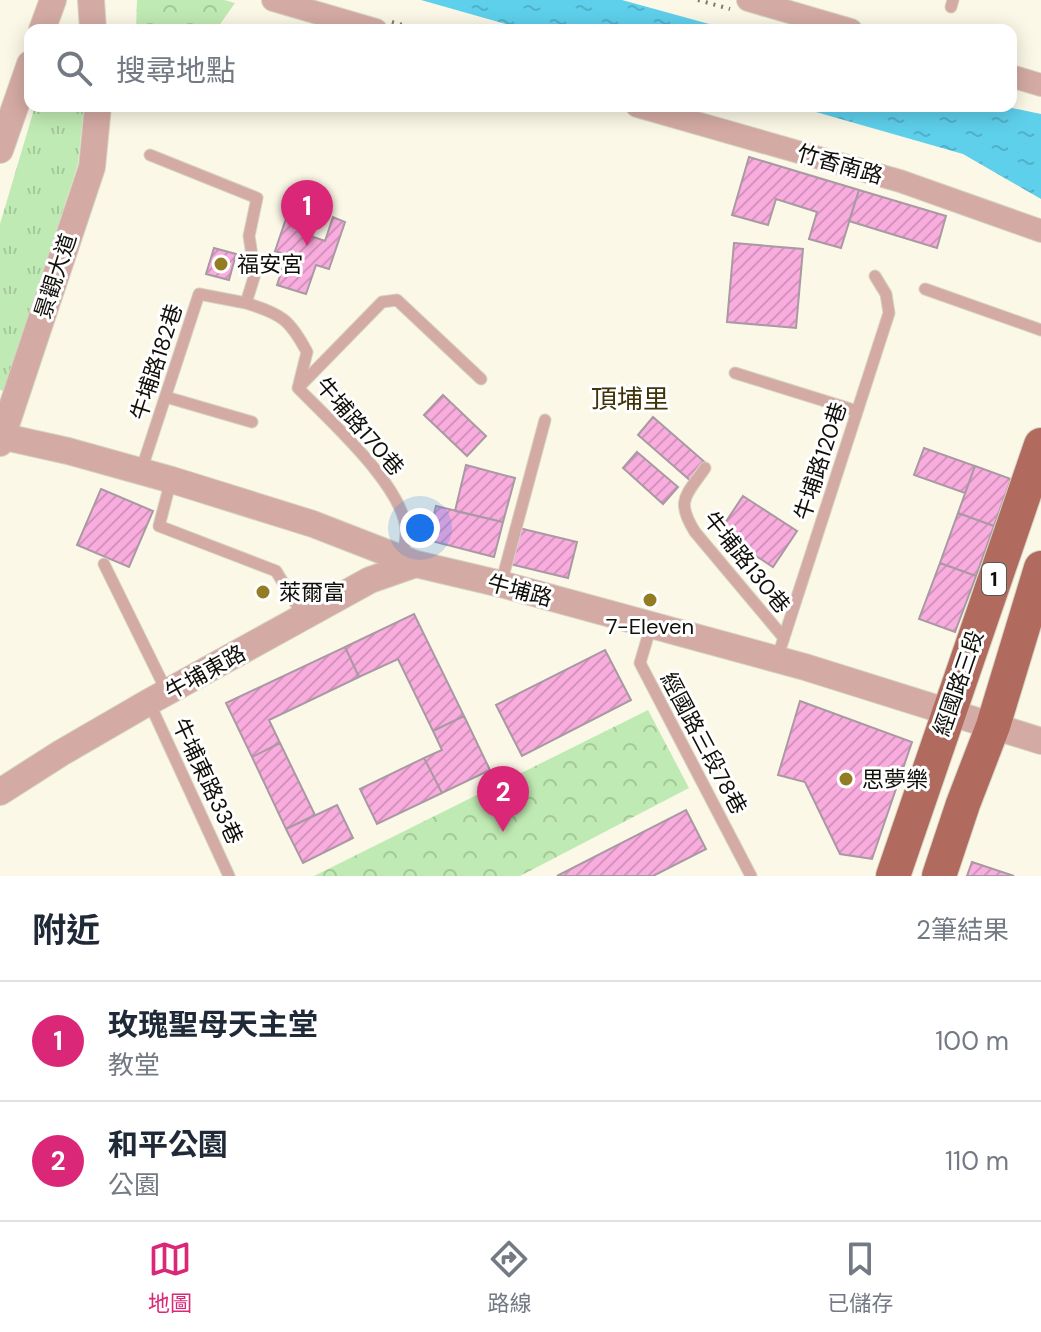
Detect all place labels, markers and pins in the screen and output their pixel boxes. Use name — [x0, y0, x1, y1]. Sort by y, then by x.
pin: 1 — [281, 180, 333, 246]
place label: 福安宮 — [237, 250, 303, 279]
marker: 福安宮 — [212, 255, 230, 273]
place label: 萊爾富 — [279, 578, 345, 607]
marker: 萊爾富 — [254, 583, 272, 601]
marker: 7-Eleven — [641, 591, 659, 609]
place label: 7-Eleven — [606, 612, 694, 641]
place label: 思夢樂 — [862, 765, 928, 794]
pin: 2 — [477, 766, 529, 832]
marker: 思夢樂 — [837, 770, 855, 788]

